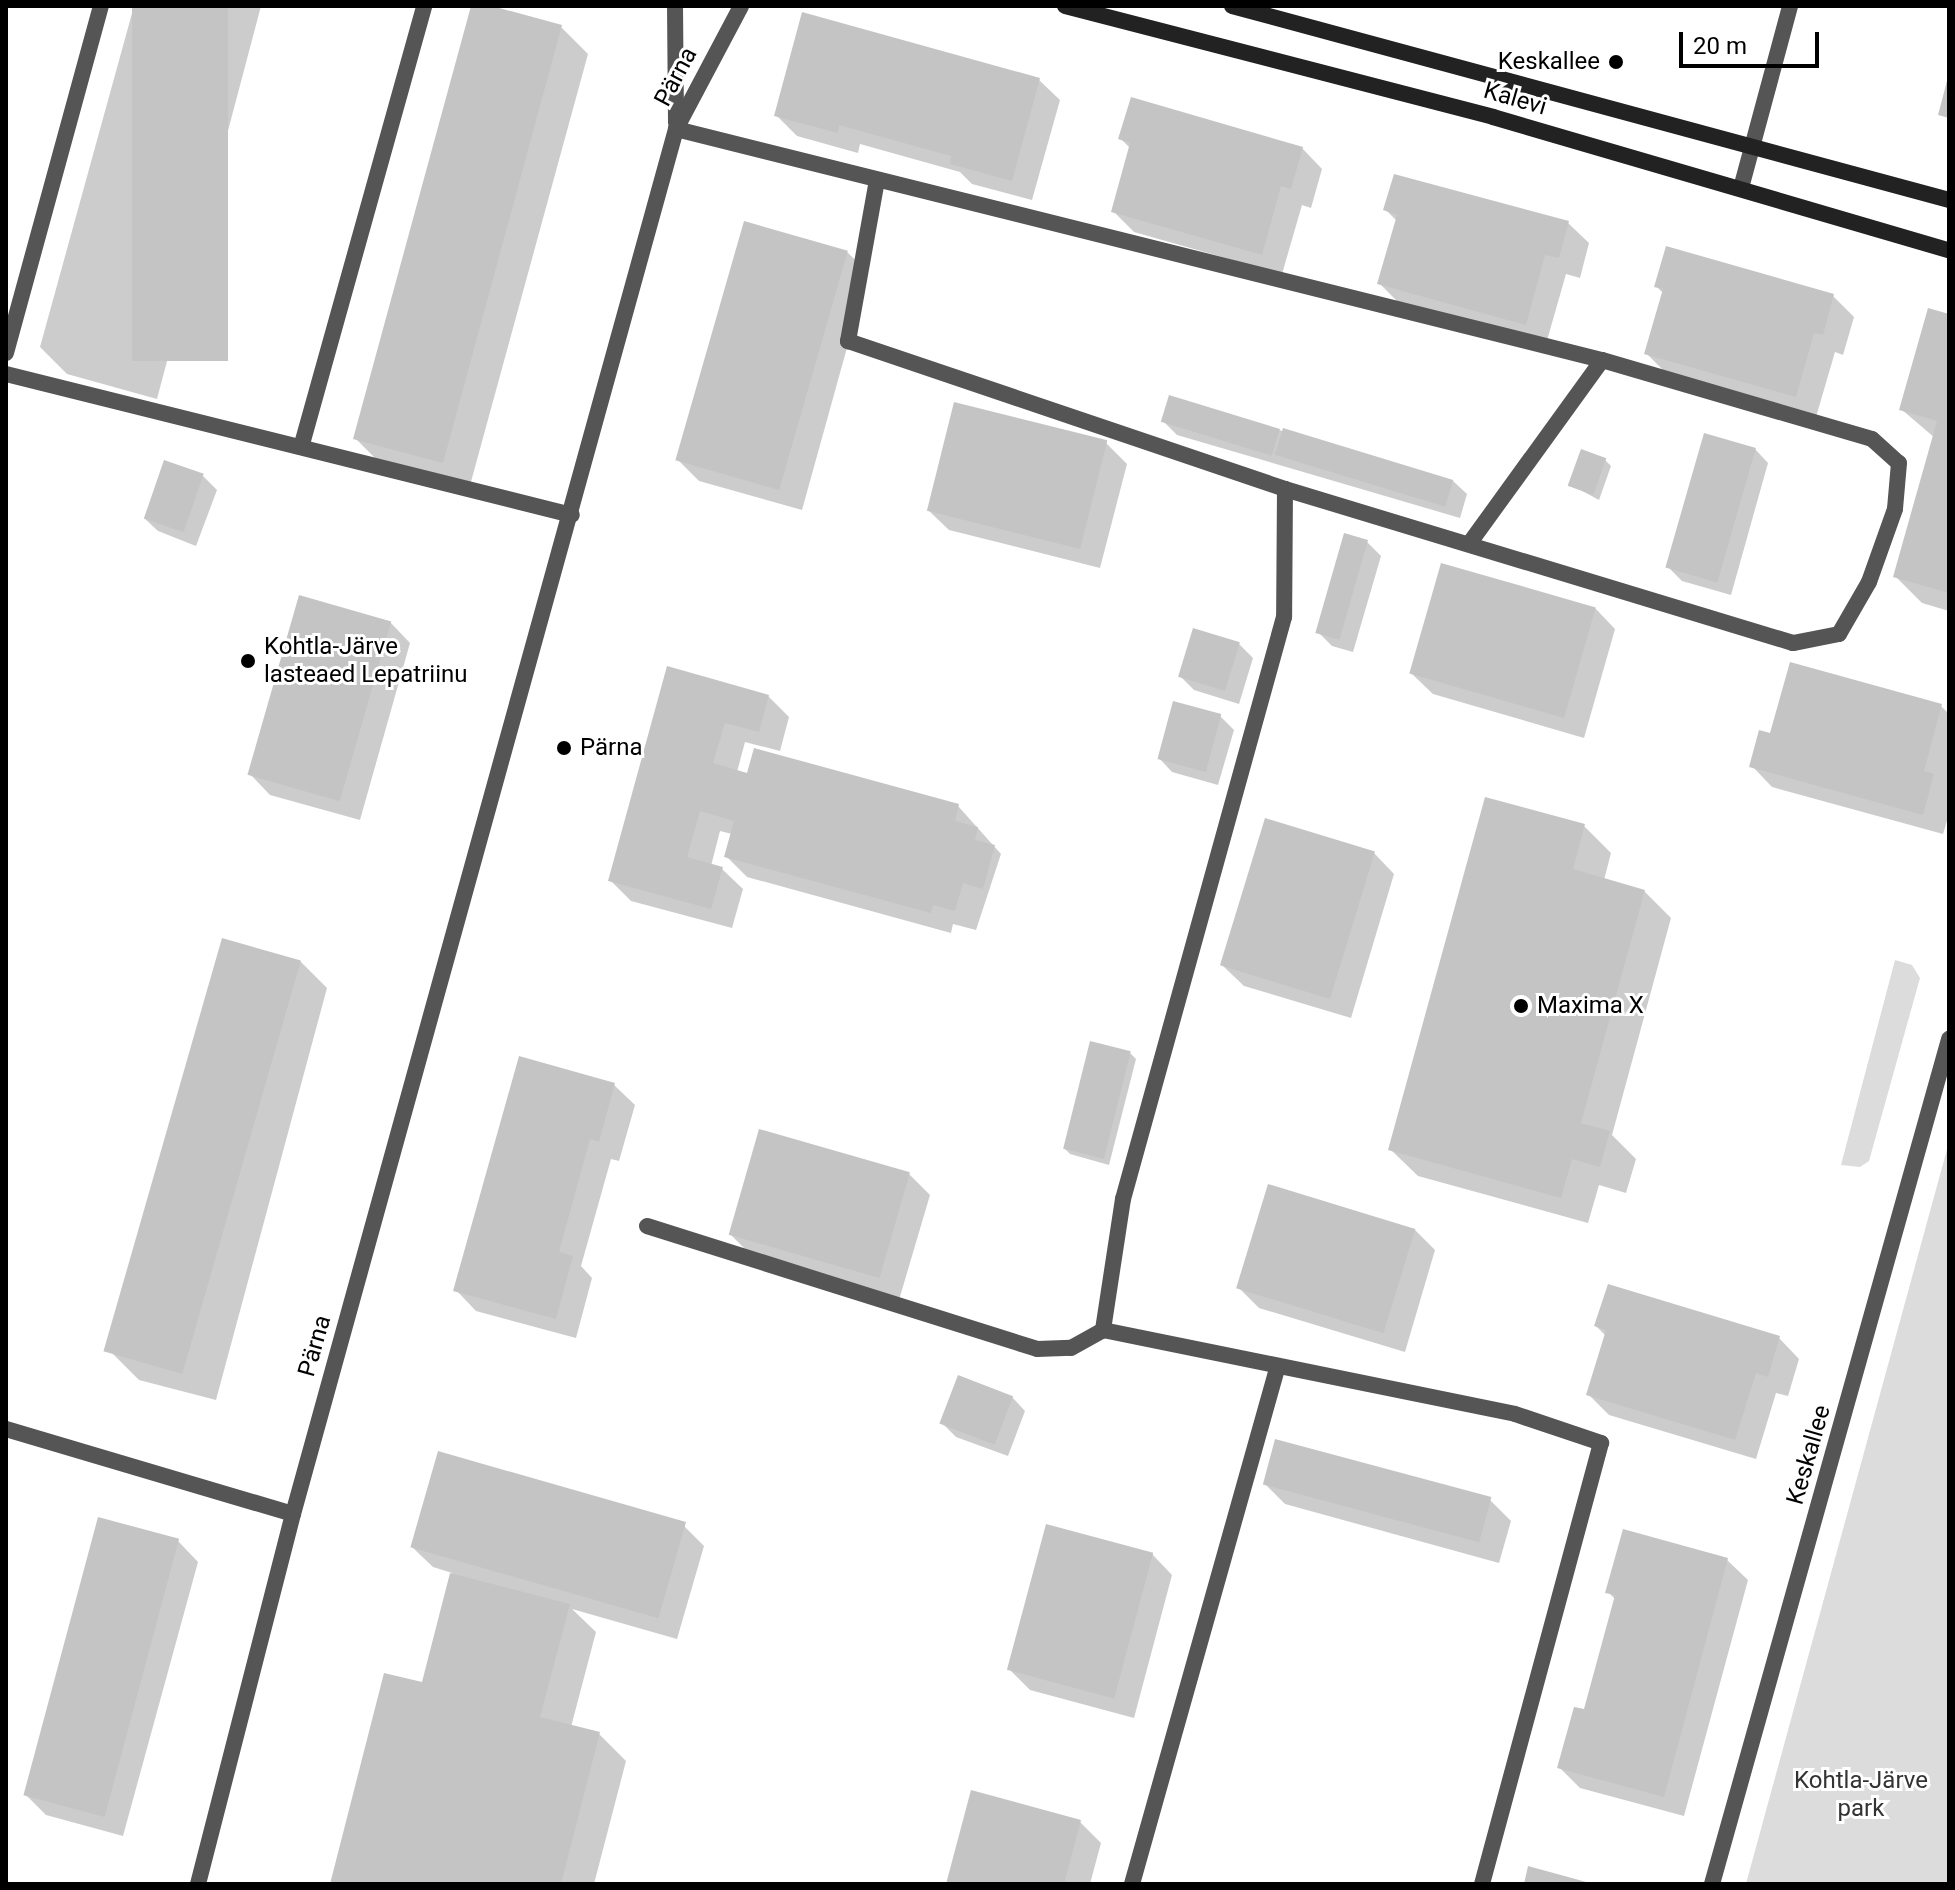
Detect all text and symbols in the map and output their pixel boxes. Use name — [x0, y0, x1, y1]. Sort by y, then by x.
scale bar — [1683, 16, 1823, 66]
text: 20 m — [1693, 32, 1747, 60]
street label: Pärna — [649, 43, 703, 111]
place label: Keskallee — [1498, 48, 1600, 76]
marker: Keskallee — [1607, 53, 1625, 71]
street label: Kalevi — [1480, 76, 1550, 122]
place label: Kohtla-Järve lasteaed Lepatriinu — [264, 633, 467, 689]
marker: Kohtla-Järve lasteaed Lepatriinu — [239, 652, 257, 670]
place label: Pärna — [580, 734, 643, 762]
marker: Pärna — [555, 739, 573, 757]
place label: Maxima X — [1537, 992, 1644, 1020]
marker: Maxima X — [1512, 997, 1530, 1015]
street label: Pärna — [293, 1312, 337, 1380]
street label: Keskallee — [1781, 1402, 1837, 1508]
park label: Kohtla-Järve park — [1794, 1767, 1928, 1823]

